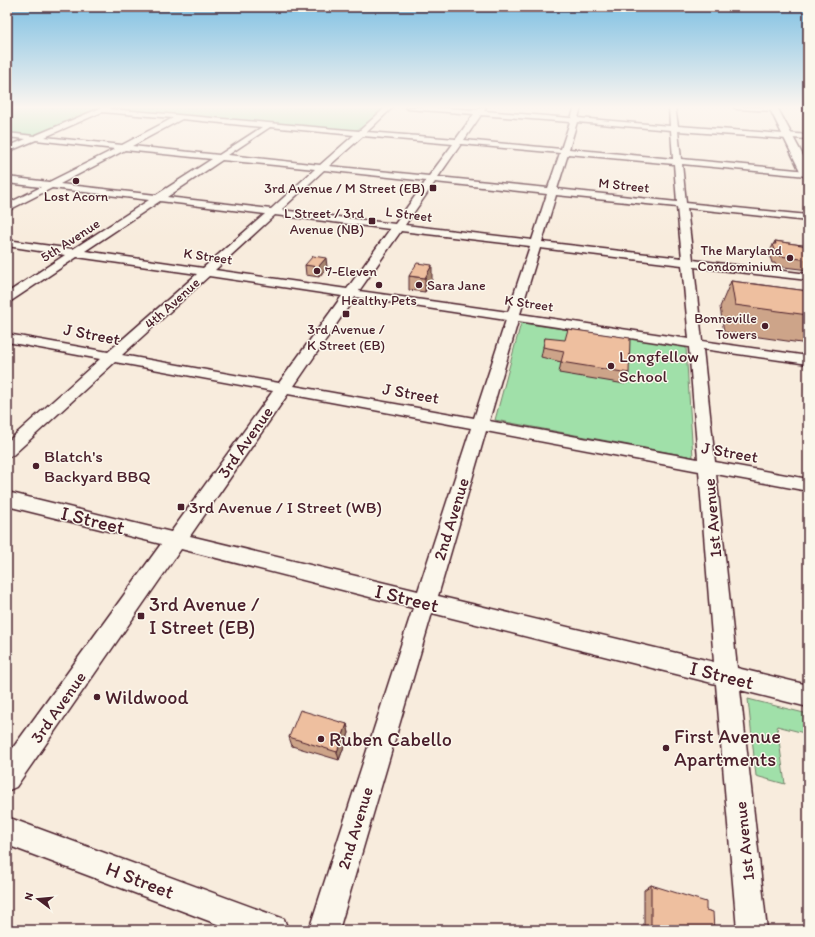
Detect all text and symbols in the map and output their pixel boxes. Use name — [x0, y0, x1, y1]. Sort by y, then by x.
street label: M Street — [598, 174, 650, 197]
marker: Lost Acorn — [71, 176, 81, 186]
place label: 3rd Avenue / M Street (EB) — [264, 180, 425, 197]
marker: 3rd Avenue / M Street (EB) — [428, 183, 438, 193]
place label: Lost Acorn — [44, 188, 109, 205]
street label: L Street — [384, 203, 433, 226]
place label: L Street / 3rd Avenue (NB) — [284, 205, 365, 238]
street label: 5th Avenue — [37, 215, 103, 266]
marker: L Street / 3rd Avenue (NB) — [367, 216, 377, 226]
place label: The Maryland Condominium — [698, 242, 783, 275]
street label: K Street — [182, 245, 233, 268]
marker: The Maryland Condominium — [785, 253, 795, 263]
place label: 7-Eleven — [325, 263, 377, 280]
marker: 7-Eleven — [312, 266, 322, 276]
street label: 4th Avenue — [141, 274, 204, 333]
place label: Sara Jane — [427, 277, 486, 294]
marker: Healthy Pets — [374, 280, 384, 290]
marker: Sara Jane — [414, 280, 424, 290]
place label: Healthy Pets — [341, 292, 417, 309]
street label: K Street — [503, 292, 554, 315]
marker: 3rd Avenue / K Street (EB) — [341, 309, 351, 319]
place label: Bonneville Towers — [694, 310, 757, 343]
street label: J Street — [62, 319, 122, 349]
place label: 3rd Avenue / K Street (EB) — [307, 321, 385, 354]
marker: Bonneville Towers — [760, 321, 770, 331]
place label: Longfellow School — [619, 346, 699, 386]
marker: Longfellow School — [606, 361, 616, 371]
street label: J Street — [381, 378, 441, 408]
street label: 3rd Avenue — [213, 402, 277, 482]
street label: J Street — [700, 437, 760, 467]
place label: Blatch's Backyard BBQ — [44, 446, 151, 486]
marker: Blatch's Backyard BBQ — [31, 461, 41, 471]
street label: 2nd Avenue — [429, 475, 473, 563]
street label: 1st Avenue — [699, 477, 725, 559]
place label: 3rd Avenue / I Street (WB) — [189, 497, 382, 517]
street label: I Street — [59, 501, 127, 539]
marker: 3rd Avenue / I Street (WB) — [176, 502, 186, 512]
street label: I Street — [373, 579, 441, 617]
place label: 3rd Avenue / I Street (EB) — [149, 592, 260, 639]
marker: 3rd Avenue / I Street (EB) — [136, 611, 146, 621]
street label: I Street — [688, 656, 756, 694]
street label: 3rd Avenue — [26, 667, 90, 747]
place label: Wildwood — [105, 685, 189, 709]
marker: Wildwood — [92, 692, 102, 702]
place label: First Avenue Apartments — [674, 724, 781, 771]
place label: Ruben Cabello — [329, 727, 452, 751]
marker: Ruben Cabello — [316, 734, 326, 744]
marker: First Avenue Apartments — [661, 743, 671, 753]
street label: 2nd Avenue — [333, 784, 377, 872]
street label: 1st Avenue — [730, 800, 758, 882]
street label: H Street — [102, 856, 178, 904]
north arrow — [18, 879, 58, 919]
text: N — [22, 891, 36, 902]

